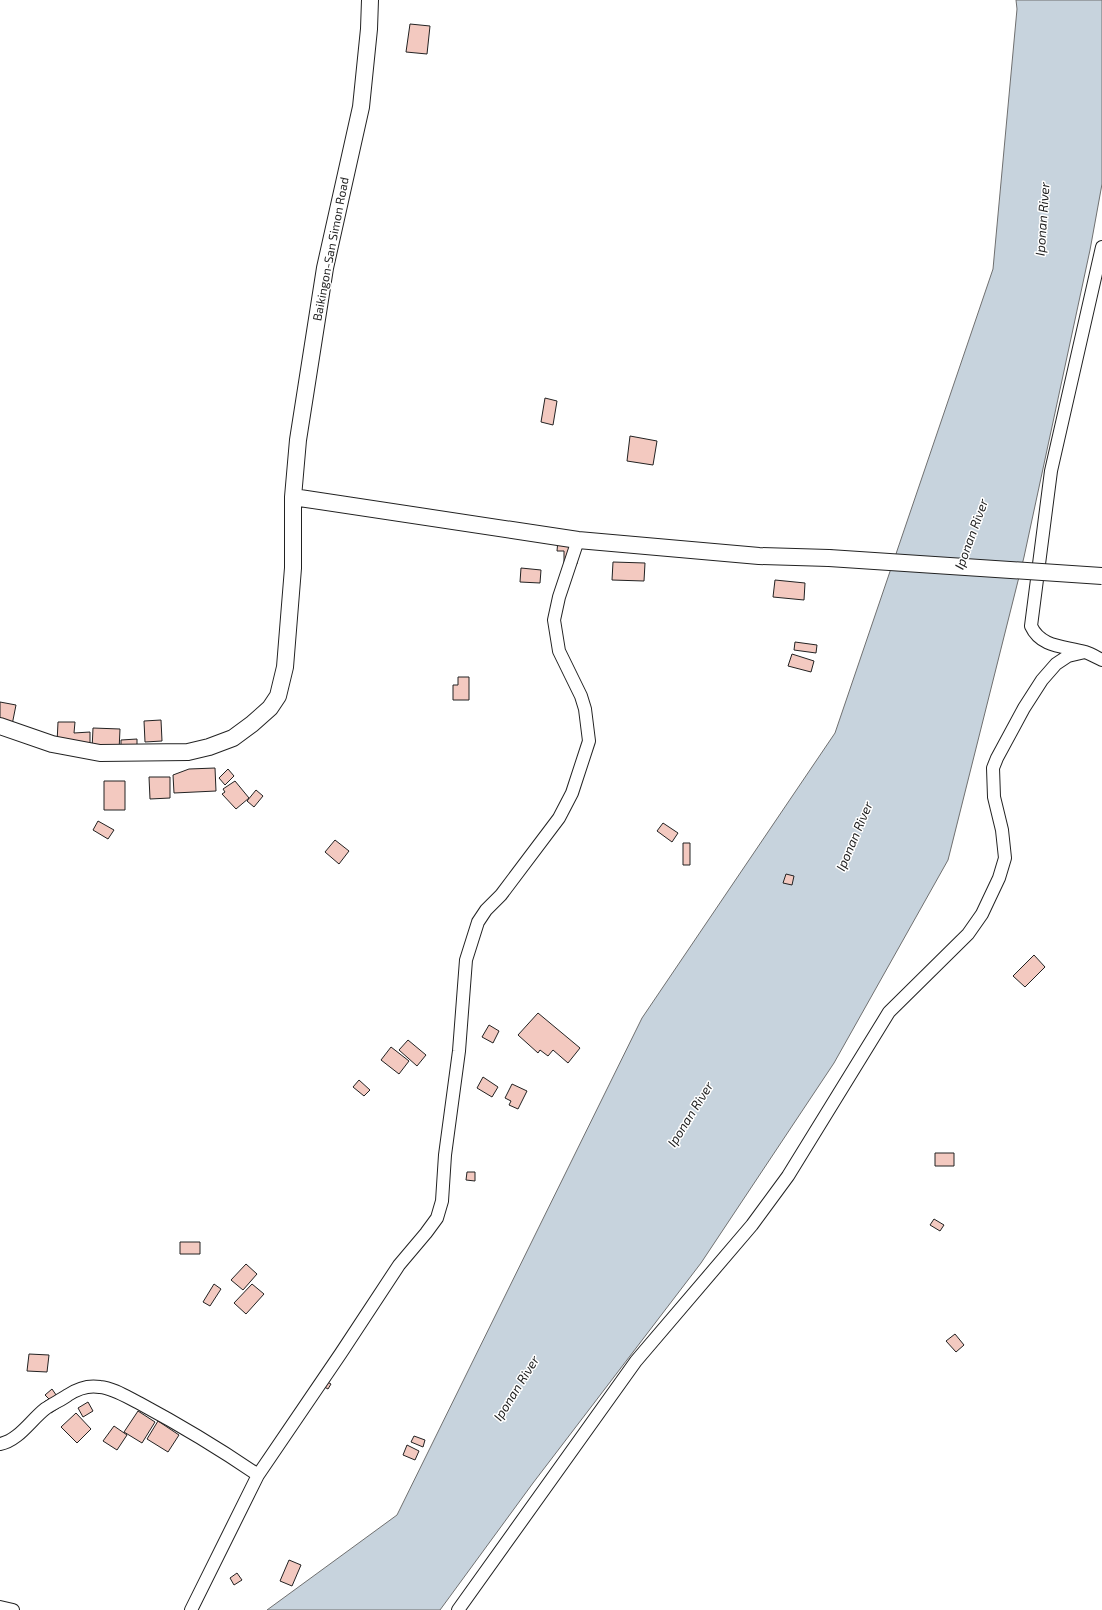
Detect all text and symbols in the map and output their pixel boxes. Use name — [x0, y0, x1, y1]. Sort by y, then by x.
street label: Baikingon-San Simon Road — [309, 176, 351, 322]
water label: Iponan River — [1031, 181, 1053, 256]
water label: Iponan River — [951, 496, 991, 571]
water label: Iponan River — [832, 798, 876, 873]
water label: Iponan River — [664, 1078, 717, 1150]
water label: Iponan River — [490, 1352, 543, 1424]

